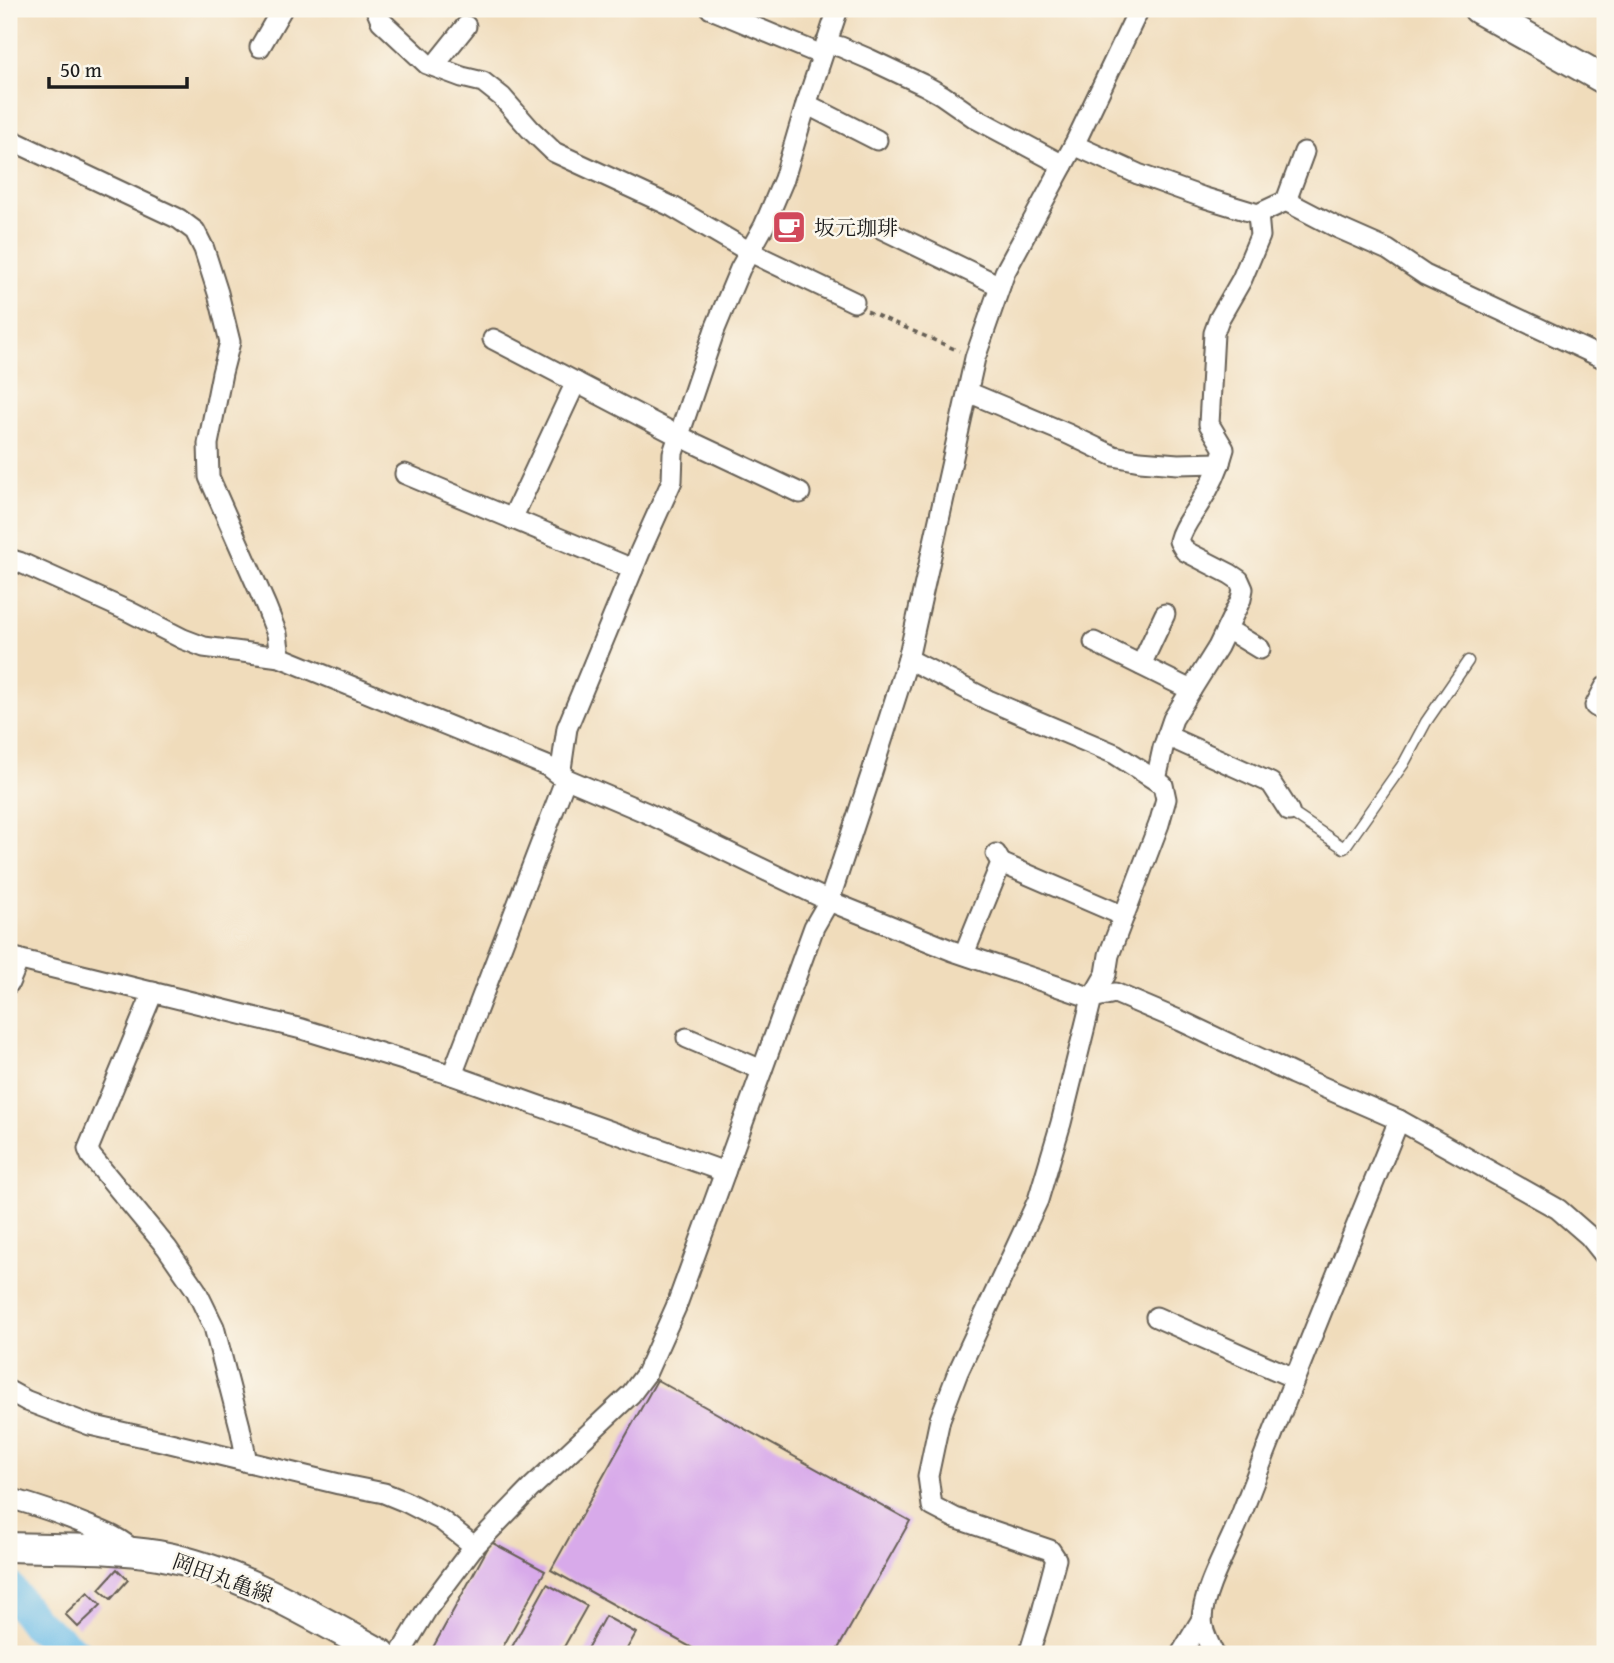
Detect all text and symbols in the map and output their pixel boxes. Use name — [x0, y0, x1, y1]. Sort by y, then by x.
scale bar — [49, 46, 187, 90]
text: 50 m — [60, 54, 102, 85]
cafe icon: 坂元珈琲 — [770, 208, 808, 246]
place label: 坂元珈琲 — [814, 212, 898, 243]
street label: 岡田丸亀線 — [168, 1545, 278, 1611]

